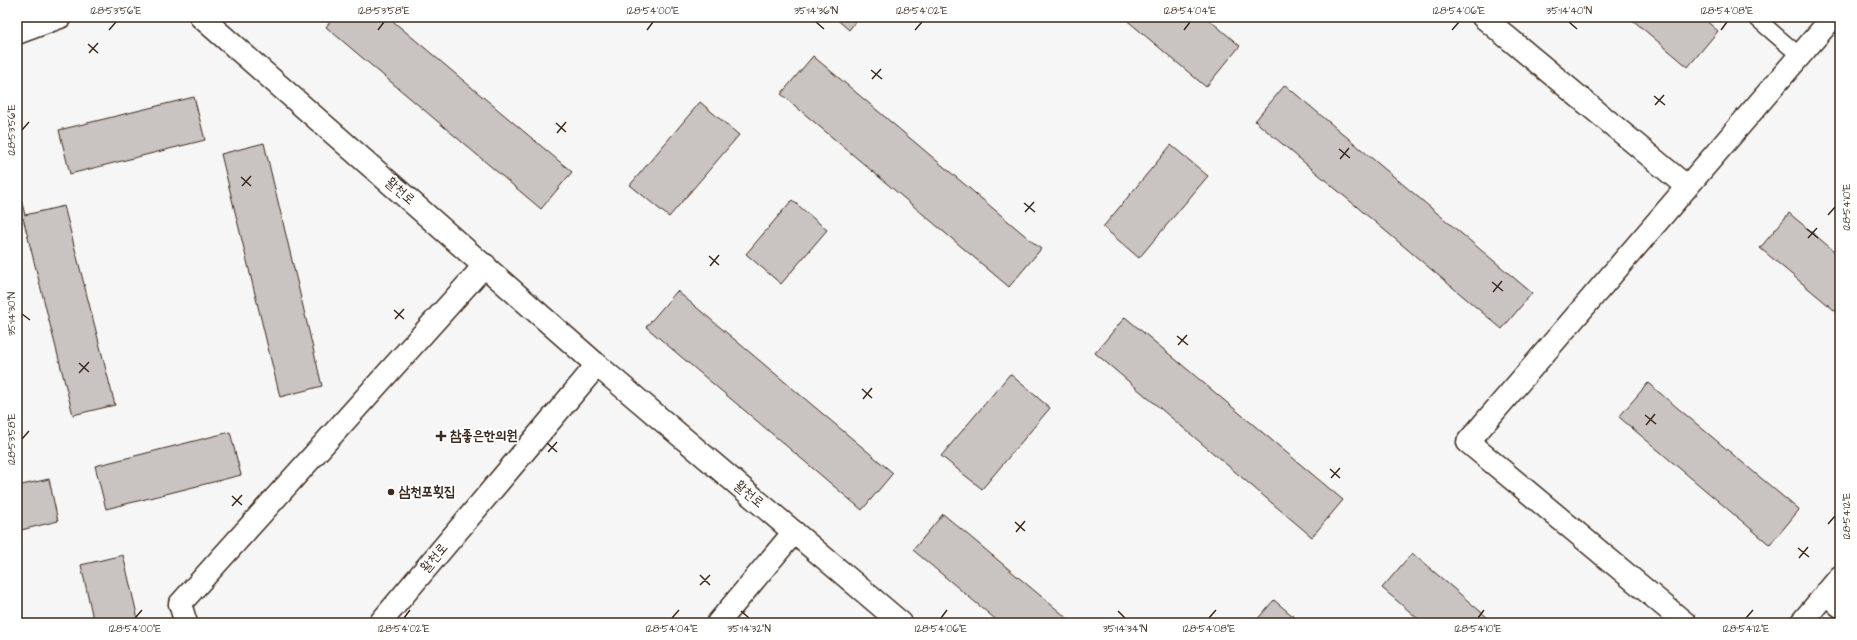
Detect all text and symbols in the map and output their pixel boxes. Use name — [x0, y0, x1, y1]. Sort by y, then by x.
text: 128°53'56"E — [90, 4, 142, 18]
text: 128°53'58"E — [358, 4, 410, 18]
text: 128°54'00"E — [627, 4, 679, 18]
text: 35°14'36"N — [794, 4, 838, 18]
text: 128°54'02"E — [896, 4, 948, 18]
text: 128°54'04"E — [1164, 4, 1216, 18]
text: 128°54'06"E — [1433, 4, 1485, 18]
text: 35°14'40"N — [1546, 4, 1592, 18]
text: 128°54'08"E — [1701, 4, 1753, 18]
text: 128°53'56"E — [5, 104, 19, 156]
street label: 활천로 — [381, 172, 419, 210]
text: 128°54'10"E — [1840, 183, 1854, 231]
text: 35°14'30"N — [5, 292, 19, 336]
text: 128°53'58"E — [5, 413, 19, 465]
place label: 참좋은한의원 — [450, 426, 518, 446]
marker: 참좋은한의원 — [435, 430, 447, 442]
street label: 활천로 — [730, 475, 768, 513]
place label: 삼천포횟집 — [398, 482, 455, 502]
marker: 삼천포횟집 — [386, 487, 396, 497]
text: 128°54'12"E — [1840, 493, 1854, 539]
street label: 활천로 — [415, 539, 453, 577]
text: 128°54'00"E — [109, 622, 161, 636]
text: 128°54'02"E — [378, 622, 430, 636]
text: 128°54'04"E — [646, 622, 698, 636]
text: 35°14'32"N — [727, 622, 771, 636]
text: 128°54'06"E — [915, 622, 967, 636]
text: 35°14'34"N — [1103, 622, 1147, 636]
text: 128°54'08"E — [1183, 622, 1235, 636]
text: 128°54'10"E — [1454, 622, 1502, 636]
text: 128°54'12"E — [1723, 622, 1769, 636]

